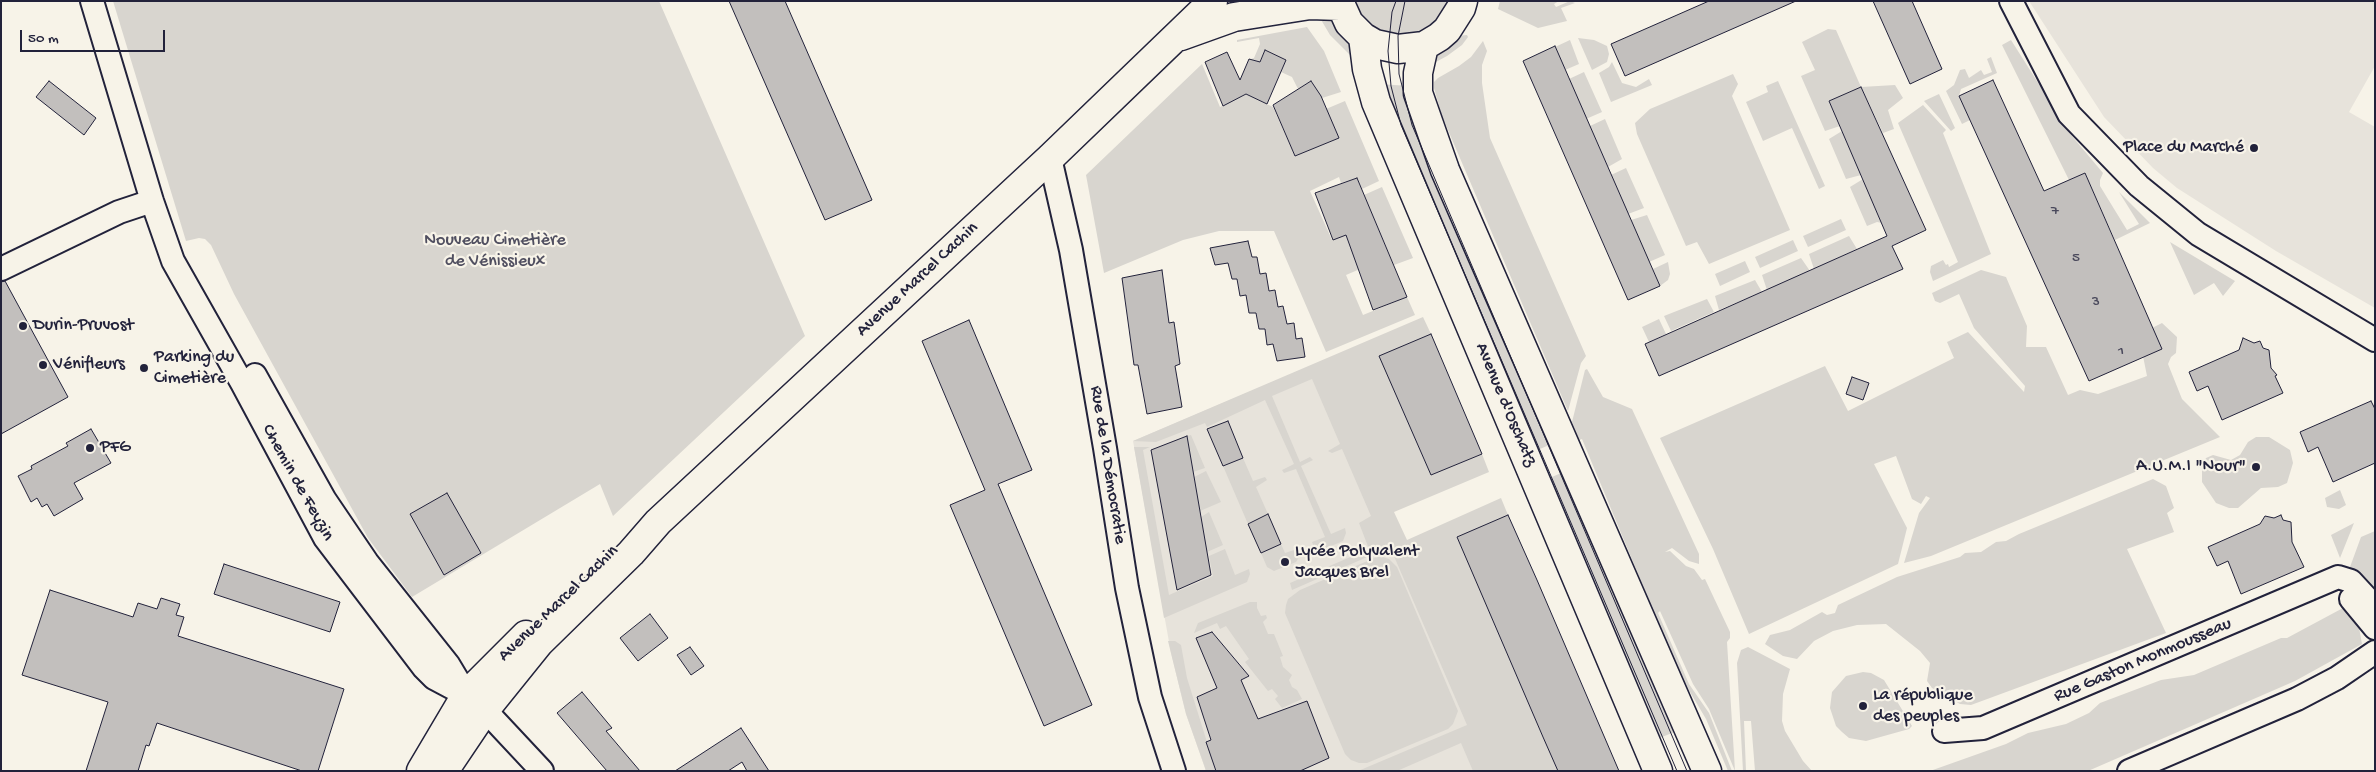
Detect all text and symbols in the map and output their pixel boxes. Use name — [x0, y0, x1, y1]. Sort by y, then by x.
scale bar — [22, 20, 168, 52]
text: 50 m — [28, 30, 59, 48]
place label: Place du Marché — [2123, 137, 2244, 159]
marker: Place du Marché — [2248, 142, 2260, 154]
house number: 7 — [2051, 203, 2059, 221]
street label: Avenue Marcel Cachin — [853, 218, 983, 342]
park label: Nouveau Cimetière de Vénissieux — [424, 230, 566, 272]
house number: 5 — [2072, 250, 2080, 268]
house number: 3 — [2092, 294, 2100, 312]
place label: Durin-Pruvost — [33, 315, 134, 337]
marker: Durin-Pruvost — [17, 320, 29, 332]
street label: Avenue d'Oschatz — [1469, 340, 1541, 470]
house number: 1 — [2118, 343, 2124, 361]
place label: Parking du Cimetière — [154, 347, 234, 389]
place label: Vénifleurs — [53, 354, 125, 376]
marker: Vénifleurs — [37, 359, 49, 371]
marker: Parking du Cimetière — [138, 362, 150, 374]
street label: Rue de la Démocratie — [1084, 384, 1130, 546]
street label: Chemin de Feyzin — [256, 421, 338, 545]
place label: PFG — [100, 437, 131, 459]
marker: PFG — [84, 442, 96, 454]
place label: A.U.M.I "Nour" — [2136, 456, 2246, 478]
marker: A.U.M.I "Nour" — [2250, 461, 2262, 473]
street label: Avenue Marcel Cachin — [494, 541, 624, 667]
place label: Lycée Polyvalent Jacques Brel — [1295, 541, 1419, 584]
marker: Lycée Polyvalent Jacques Brel — [1279, 556, 1291, 568]
street label: Rue Gaston Monmousseau — [2051, 614, 2235, 708]
place label: La république des peuples — [1873, 685, 1973, 728]
marker: La république des peuples — [1857, 700, 1869, 712]

